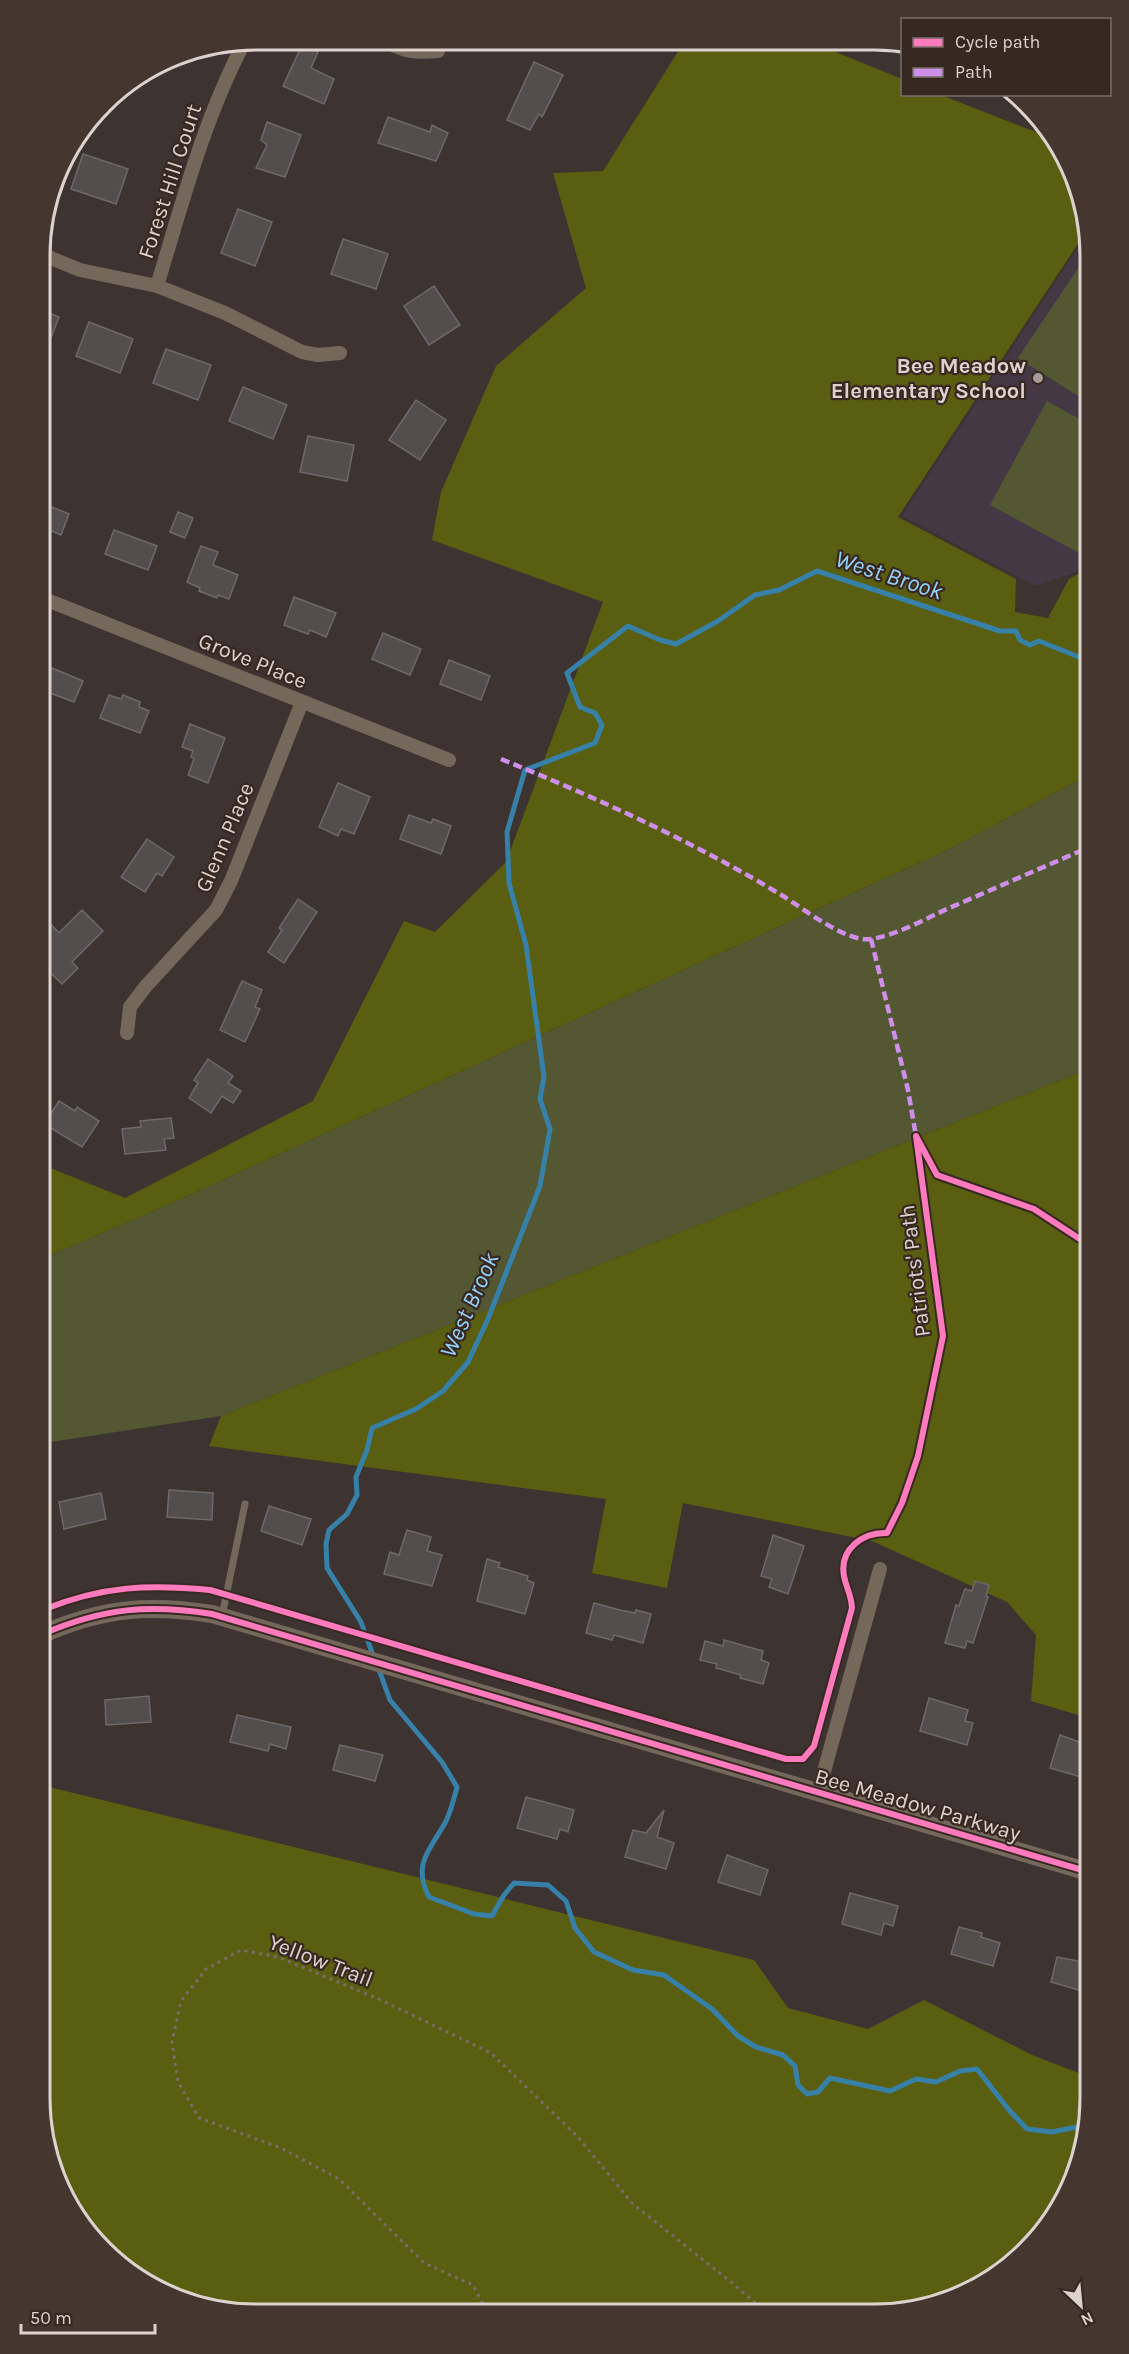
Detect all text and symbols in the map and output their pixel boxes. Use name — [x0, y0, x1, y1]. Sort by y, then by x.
legend — [901, 18, 1111, 96]
text: Cycle path — [955, 31, 1040, 53]
text: Path — [955, 61, 993, 83]
street label: Forest Hill Court — [133, 101, 207, 262]
place label: Bee Meadow Elementary School — [831, 353, 1026, 404]
marker: Bee Meadow Elementary School — [1031, 371, 1045, 385]
water label: West Brook — [832, 544, 947, 606]
street label: Grove Place — [195, 627, 311, 694]
street label: Glenn Place — [190, 779, 260, 896]
street label: Patriots' Path — [894, 1203, 936, 1338]
water label: West Brook — [433, 1248, 505, 1362]
street label: Bee Meadow Parkway — [812, 1763, 1024, 1847]
street label: Yellow Trail — [265, 1929, 376, 1993]
north arrow — [1051, 2276, 1111, 2336]
scale bar — [21, 2297, 154, 2335]
text: 50 m — [30, 2307, 72, 2329]
text: N — [1078, 2308, 1097, 2330]

